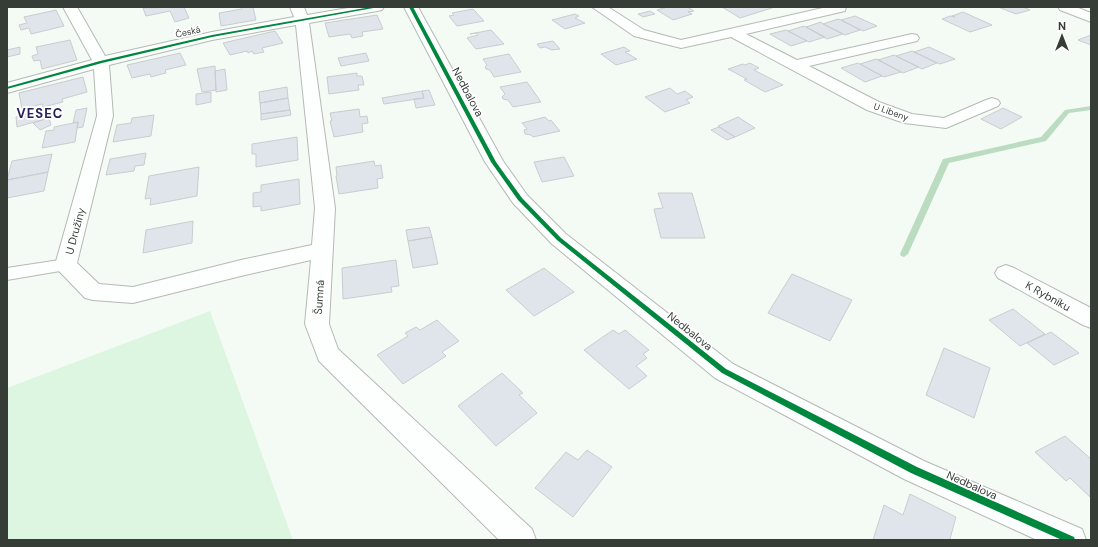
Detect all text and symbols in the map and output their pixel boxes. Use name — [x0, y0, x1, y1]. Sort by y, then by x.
north arrow — [1042, 16, 1082, 56]
text: N — [1058, 19, 1066, 33]
street label: Česká — [174, 23, 202, 41]
street label: Nedbalova — [449, 65, 487, 119]
street label: U Libeny — [872, 100, 910, 124]
district label: VESEC — [17, 105, 63, 122]
street label: U Družiny — [62, 206, 88, 256]
street label: K Rybníku — [1023, 278, 1073, 314]
street label: Šumná — [311, 279, 327, 315]
street label: Nedbalova — [665, 309, 715, 353]
street label: Nedbalova — [945, 468, 999, 502]

